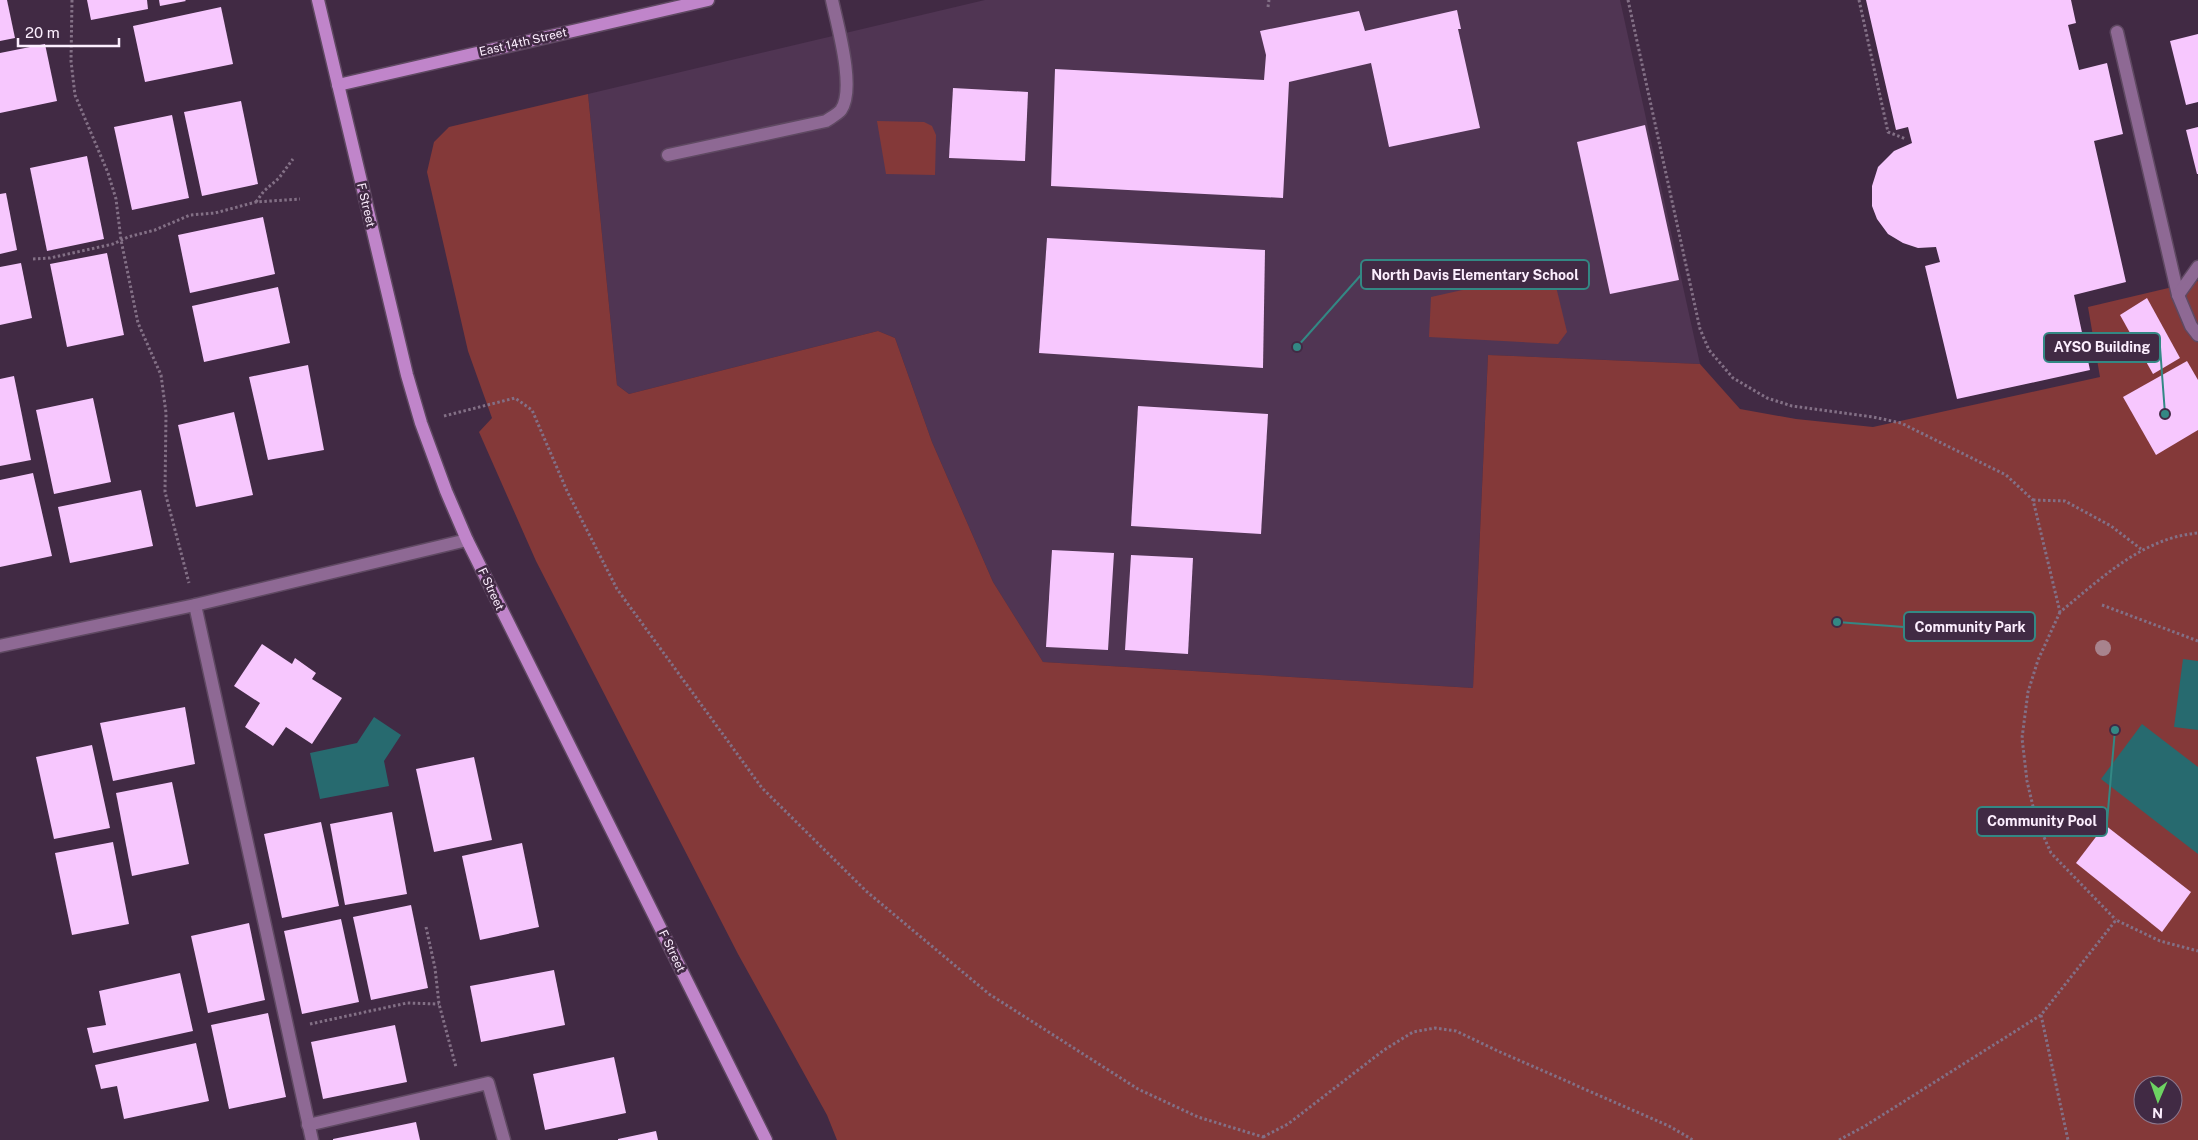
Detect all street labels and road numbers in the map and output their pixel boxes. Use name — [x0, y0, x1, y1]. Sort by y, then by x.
street label: East 14th Street — [478, 25, 568, 59]
street label: F Street — [354, 181, 378, 229]
street label: F Street — [475, 566, 507, 613]
street label: F Street — [656, 928, 688, 975]

